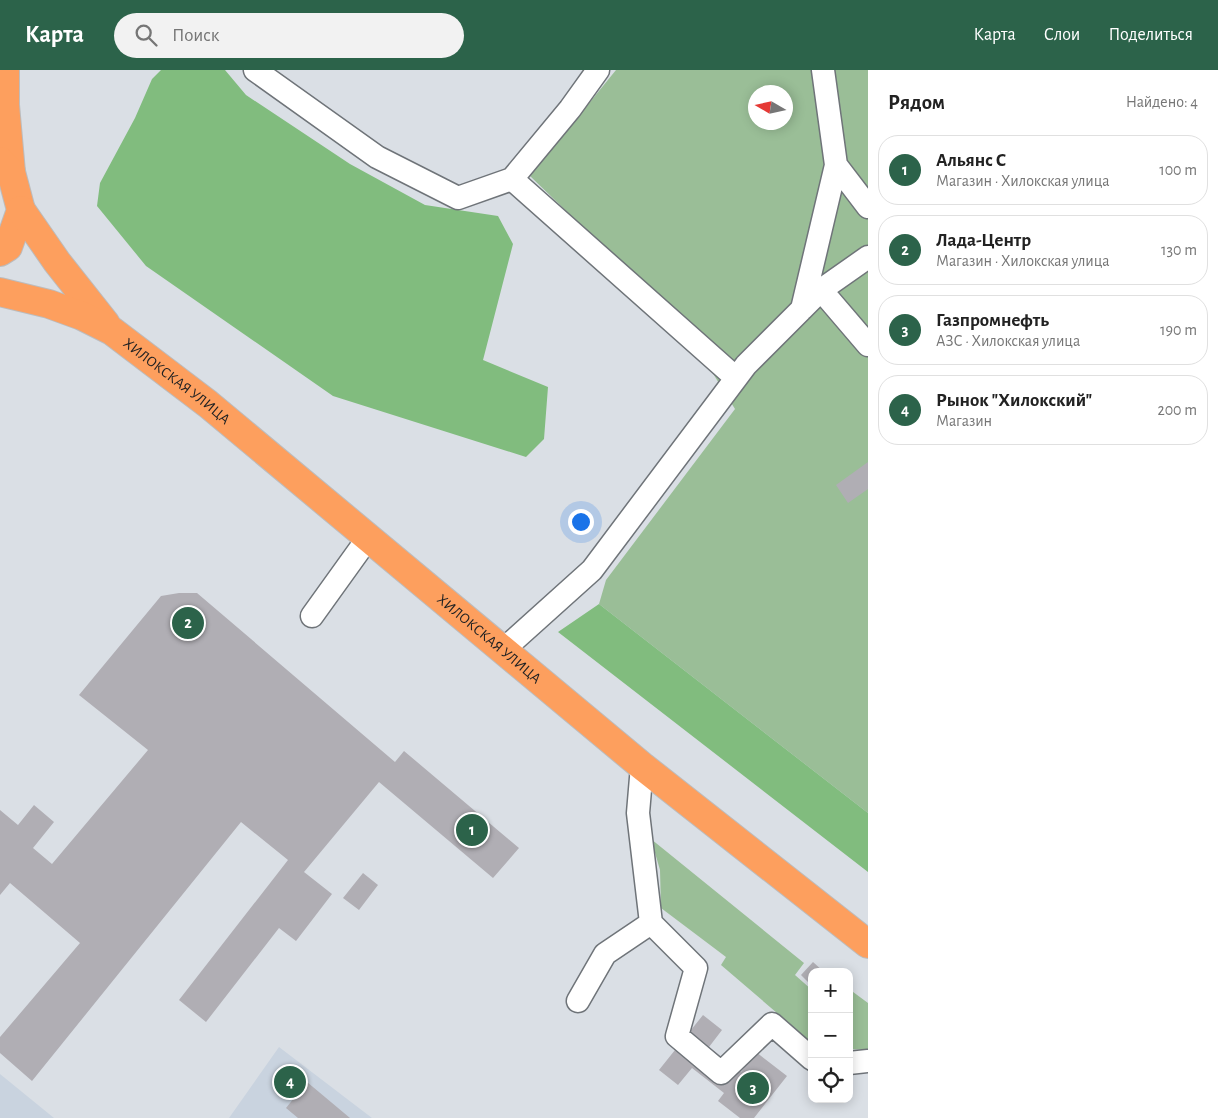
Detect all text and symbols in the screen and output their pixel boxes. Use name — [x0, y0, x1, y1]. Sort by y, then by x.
search box — [114, 13, 464, 58]
icon: search — [132, 21, 160, 49]
text: Карта — [25, 23, 84, 47]
text: Поиск — [172, 26, 219, 45]
text: Карта — [974, 26, 1016, 44]
text: Слои — [1044, 26, 1080, 44]
text: Поделиться — [1108, 26, 1193, 44]
north arrow — [748, 85, 793, 130]
text: Рядом — [888, 92, 945, 113]
text: Найдено: 4 — [1126, 94, 1198, 110]
text: Альянс С — [936, 151, 1006, 170]
text: 1 — [902, 162, 908, 178]
text: 100 m — [1159, 162, 1197, 178]
text: Магазин · Хилокская улица — [936, 173, 1110, 189]
text: Лада-Центр — [936, 231, 1031, 250]
text: 2 — [901, 242, 909, 258]
text: 130 m — [1161, 242, 1197, 258]
text: Магазин · Хилокская улица — [936, 253, 1110, 269]
text: Газпромнефть — [936, 311, 1049, 330]
text: 3 — [902, 322, 908, 338]
text: 190 m — [1160, 322, 1197, 338]
text: АЗС · Хилокская улица — [936, 333, 1080, 349]
street label: ХИЛОКСКАЯ УЛИЦА — [120, 336, 233, 427]
text: Рынок "Хилокский" — [936, 391, 1092, 410]
text: 4 — [901, 402, 909, 418]
text: 200 m — [1157, 402, 1197, 418]
text: Магазин — [936, 413, 992, 429]
your location — [568, 509, 594, 535]
street label: ХИЛОКСКАЯ УЛИЦА — [434, 591, 544, 687]
pin: 2 — [172, 604, 204, 642]
pin: 1 — [456, 811, 488, 849]
map controls — [808, 968, 853, 1103]
button: + — [808, 968, 853, 1013]
button: − — [808, 1013, 853, 1058]
button: locate — [808, 1058, 853, 1103]
pin: 4 — [274, 1063, 306, 1101]
pin: 3 — [737, 1069, 769, 1107]

